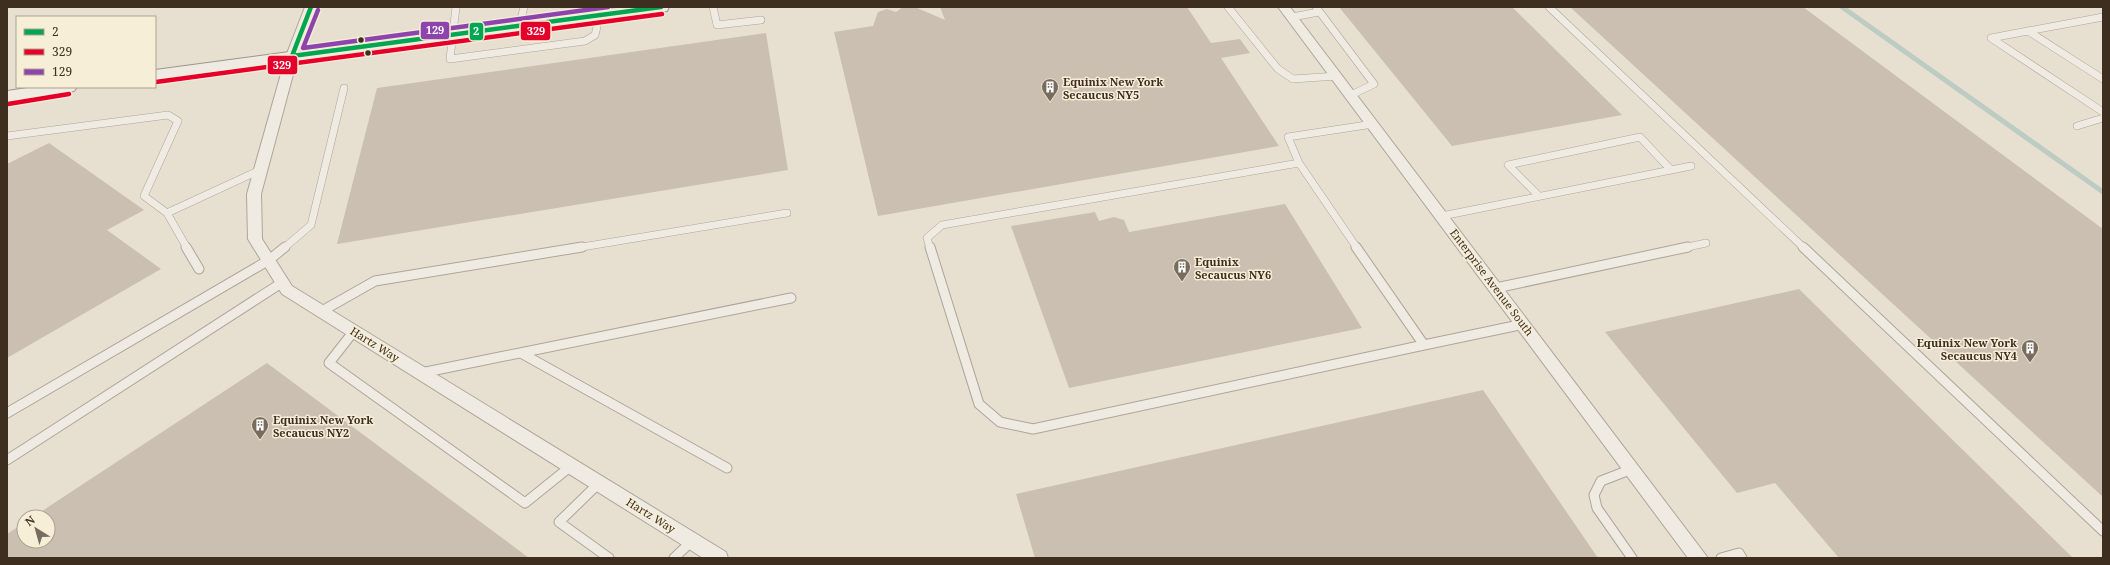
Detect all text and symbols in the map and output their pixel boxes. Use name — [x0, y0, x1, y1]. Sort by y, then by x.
legend — [16, 16, 156, 88]
line badge: 129 — [420, 21, 450, 40]
line badge: 329 — [520, 21, 551, 41]
text: 129 — [426, 22, 444, 37]
line badge: 2 — [469, 22, 484, 41]
text: 2 — [52, 23, 59, 40]
text: 2 — [473, 23, 479, 38]
text: 329 — [527, 23, 545, 38]
unlabelled marker — [356, 35, 366, 45]
text: 329 — [52, 43, 72, 60]
unlabelled marker — [363, 48, 373, 58]
line badge: 329 — [267, 55, 298, 75]
text: 329 — [273, 57, 291, 72]
text: 129 — [52, 63, 72, 80]
place label: Equinix New York Secaucus NY5 — [1063, 74, 1163, 102]
building icon: Equinix New York Secaucus NY5 — [1040, 77, 1060, 102]
street label: Enterprise Avenue South — [1447, 225, 1537, 339]
place label: Equinix Secaucus NY6 — [1195, 254, 1271, 282]
building icon: Equinix Secaucus NY6 — [1172, 257, 1192, 282]
street label: Hartz Way — [348, 323, 403, 365]
place label: Equinix New York Secaucus NY4 — [1917, 335, 2017, 363]
building icon: Equinix New York Secaucus NY4 — [2020, 338, 2040, 363]
place label: Equinix New York Secaucus NY2 — [273, 412, 373, 440]
building icon: Equinix New York Secaucus NY2 — [250, 415, 270, 440]
street label: Hartz Way — [624, 494, 679, 536]
north arrow — [16, 509, 56, 549]
text: N — [22, 512, 38, 529]

